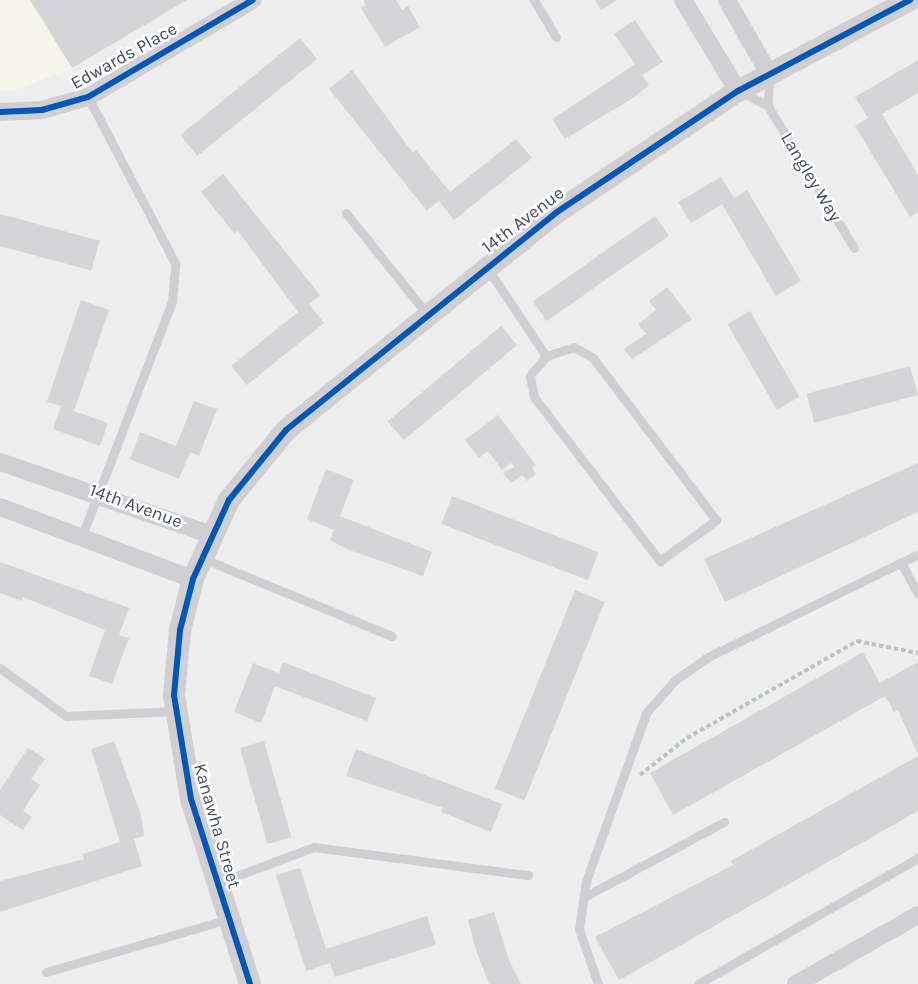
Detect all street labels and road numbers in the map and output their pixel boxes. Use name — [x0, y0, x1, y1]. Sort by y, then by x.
street label: Edwards Place — [67, 18, 181, 94]
street label: Langley Way — [776, 129, 846, 225]
street label: 14th Avenue — [478, 182, 568, 258]
street label: 14th Avenue — [87, 479, 185, 533]
street label: Kanawha Street — [189, 761, 245, 891]

